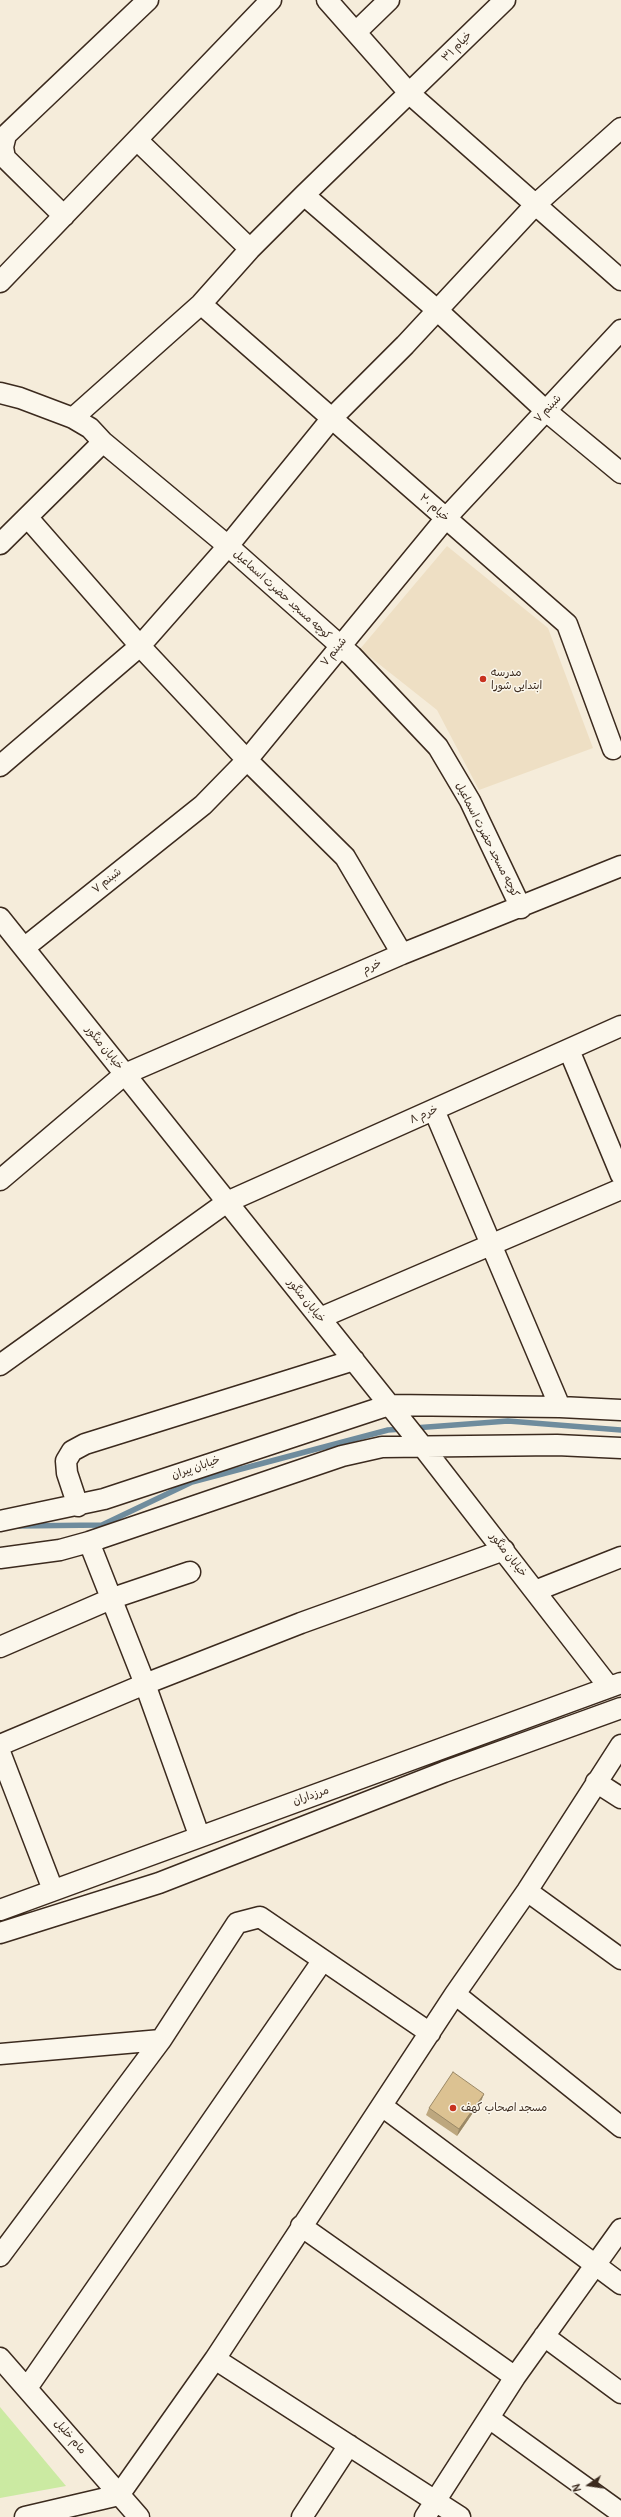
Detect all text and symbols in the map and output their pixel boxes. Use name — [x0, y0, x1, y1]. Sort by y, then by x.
street label: خیام ۳۱ — [439, 29, 475, 65]
street label: شبنم ۷ — [532, 392, 564, 426]
street label: خیام ۲۰ — [416, 491, 452, 525]
street label: کوچه مسجد حضرت اسماعیل — [230, 547, 334, 643]
street label: شبنم ۷ — [318, 635, 350, 669]
place label: مدرسه ابتدایی شورا — [491, 666, 542, 692]
marker: مدرسه ابتدایی شورا — [478, 674, 488, 684]
street label: کوچه مسجد حضرت اسماعیل — [452, 780, 522, 900]
street label: شبنم ۷ — [90, 865, 124, 897]
street label: خرم — [360, 957, 384, 977]
street label: خیابان منگور — [82, 1023, 126, 1073]
street label: خرم ۸ — [408, 1103, 440, 1127]
street label: خیابان منگور — [284, 1276, 328, 1326]
street label: خیابان پیران — [170, 1454, 222, 1482]
street label: خیابان منگور — [487, 1530, 529, 1580]
street label: مرزداران — [291, 1784, 331, 1808]
place label: مسجد اصحاب کهف — [461, 2101, 547, 2115]
marker: مسجد اصحاب کهف — [448, 2103, 458, 2113]
street label: مام خلیل — [51, 2417, 89, 2457]
north arrow — [569, 2465, 609, 2505]
text: N — [570, 2483, 584, 2493]

